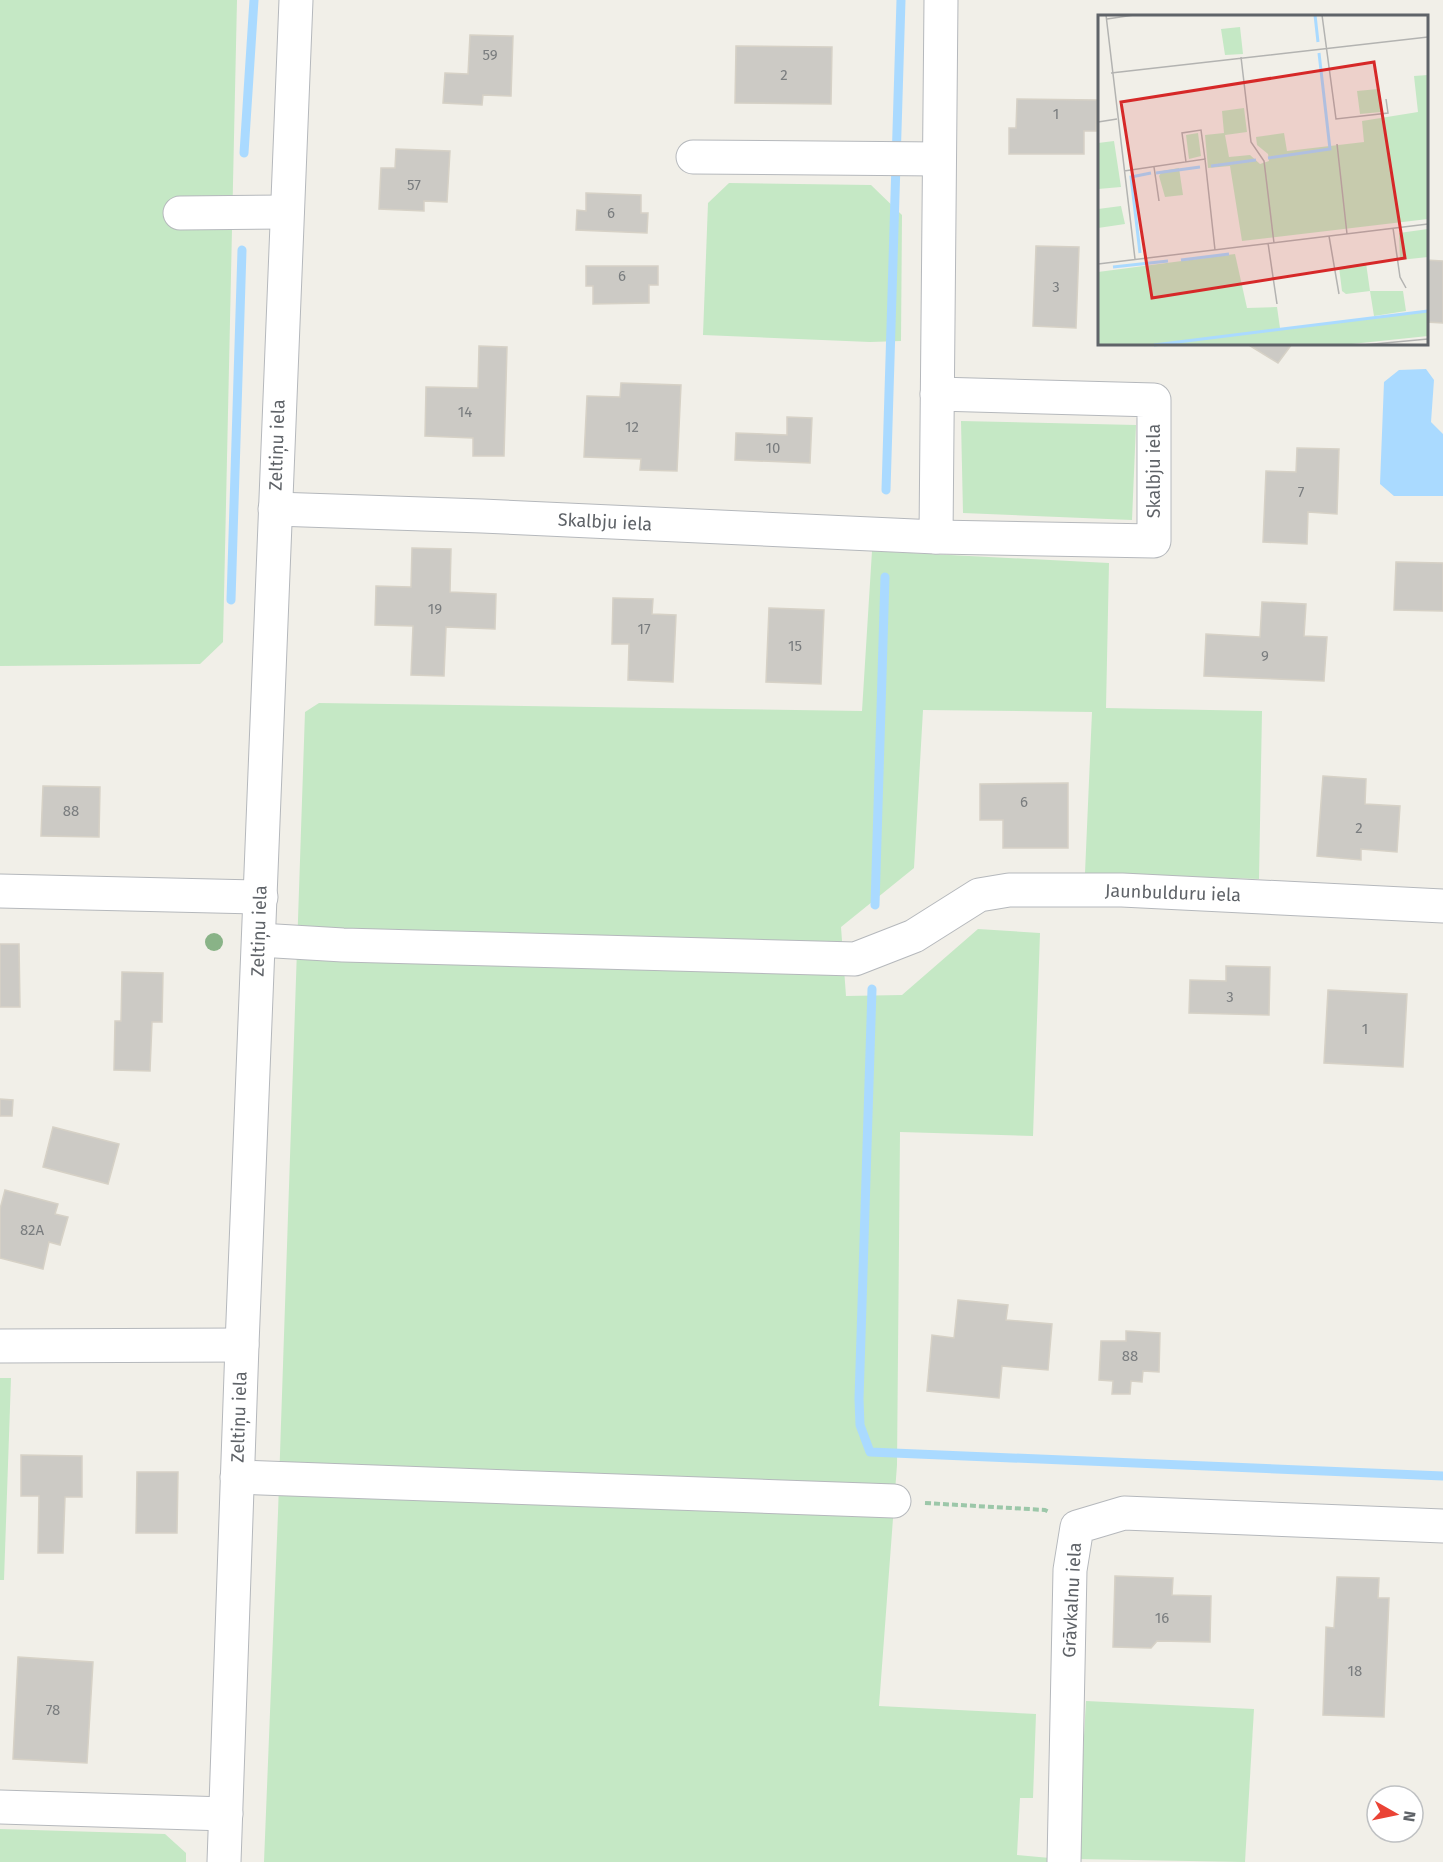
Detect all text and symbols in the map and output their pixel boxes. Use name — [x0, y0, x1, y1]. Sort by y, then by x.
inset map — [1098, 15, 1428, 345]
house number: 59 — [482, 46, 498, 64]
house number: 2 — [780, 66, 788, 84]
house number: 1 — [1053, 105, 1059, 123]
house number: 57 — [407, 176, 421, 194]
house number: 6 — [607, 204, 615, 222]
house number: 6 — [618, 267, 626, 285]
house number: 3 — [1052, 278, 1060, 296]
street label: Zeltiņu iela — [264, 399, 291, 491]
house number: 14 — [458, 403, 472, 421]
house number: 12 — [625, 418, 639, 436]
street label: Skalbju iela — [1143, 424, 1165, 518]
house number: 10 — [766, 439, 780, 457]
house number: 7 — [1298, 483, 1305, 501]
street label: Skalbju iela — [557, 509, 653, 535]
house number: 19 — [428, 600, 442, 618]
house number: 17 — [637, 620, 651, 638]
house number: 15 — [788, 637, 802, 655]
house number: 9 — [1261, 647, 1269, 665]
house number: 6 — [1020, 793, 1028, 811]
house number: 88 — [63, 802, 79, 820]
house number: 2 — [1355, 819, 1363, 837]
street label: Jaunbulduru iela — [1105, 880, 1241, 906]
street label: Zeltiņu iela — [246, 885, 273, 977]
house number: 3 — [1226, 988, 1234, 1006]
house number: 1 — [1362, 1020, 1368, 1038]
house number: 82A — [20, 1221, 44, 1239]
house number: 88 — [1122, 1347, 1138, 1365]
street label: Zeltiņu iela — [226, 1371, 253, 1463]
street label: Grāvkalnu iela — [1058, 1542, 1086, 1658]
house number: 16 — [1155, 1609, 1169, 1627]
house number: 18 — [1348, 1662, 1362, 1680]
house number: 78 — [46, 1701, 60, 1719]
north arrow — [1365, 1784, 1425, 1844]
text: N — [1399, 1810, 1420, 1823]

